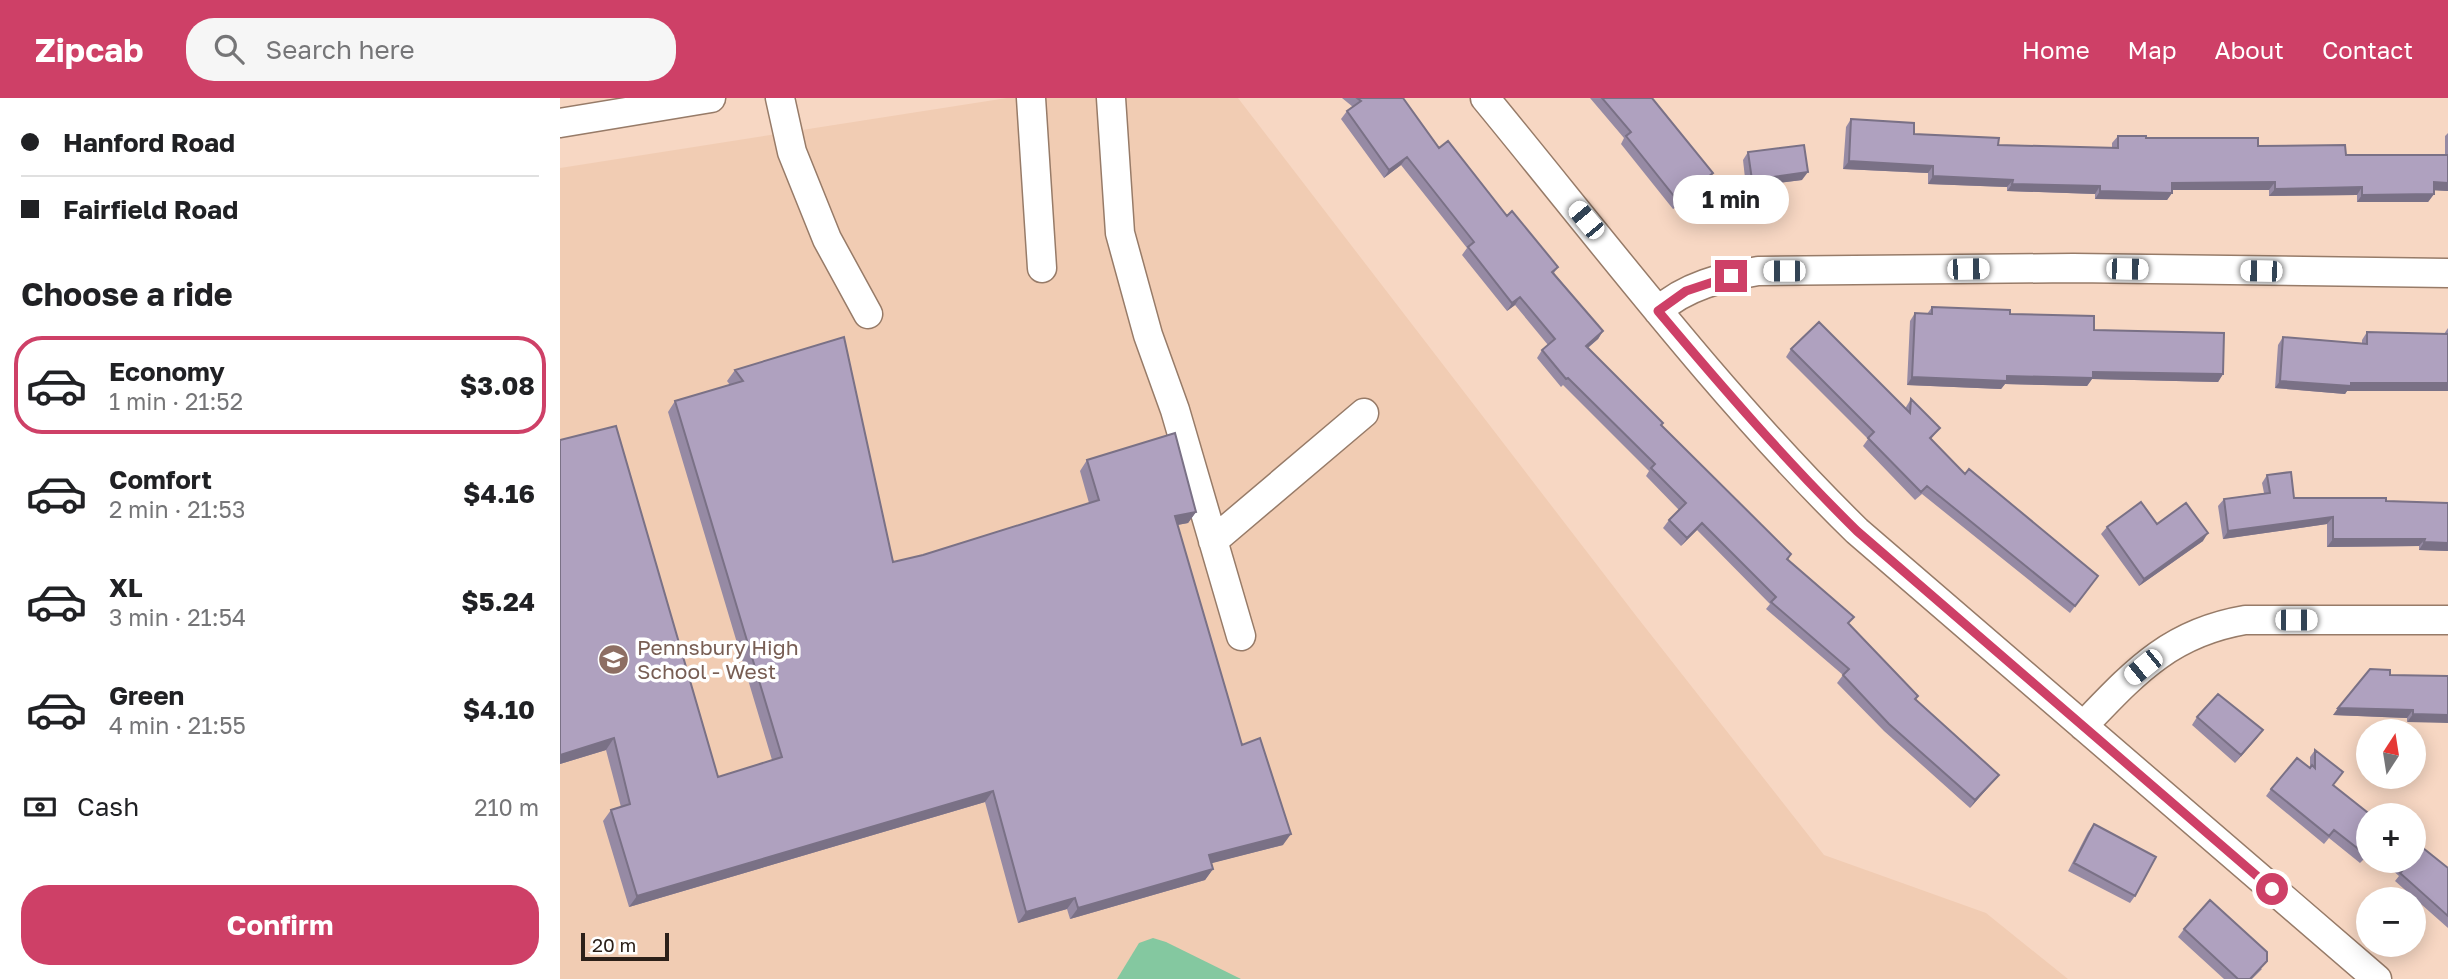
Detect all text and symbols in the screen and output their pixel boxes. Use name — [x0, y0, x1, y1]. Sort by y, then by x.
search box — [186, 18, 676, 81]
text: Zipcab — [35, 30, 144, 69]
icon: search — [210, 30, 248, 68]
text: Search here — [266, 34, 415, 65]
text: Home — [2022, 35, 2090, 64]
text: Map — [2128, 35, 2177, 64]
text: About — [2215, 35, 2284, 64]
text: Contact — [2322, 35, 2413, 64]
text: Hanford Road — [63, 127, 235, 158]
callout: 1 min — [1673, 174, 1789, 223]
text: 1 min — [1702, 185, 1760, 213]
text: Fairfield Road — [63, 194, 238, 225]
car — [1565, 197, 1608, 243]
car — [1947, 258, 1990, 280]
car — [2106, 258, 2149, 280]
route end — [1715, 260, 1747, 292]
car — [2240, 260, 2283, 282]
car — [1764, 261, 1806, 282]
text: Choose a ride — [21, 275, 233, 313]
icon: car — [25, 354, 88, 417]
text: Economy — [109, 356, 225, 387]
text: $3.08 — [460, 370, 535, 401]
text: 1 min · 21:52 — [109, 387, 243, 415]
icon: car — [25, 462, 88, 525]
text: Comfort — [109, 464, 212, 495]
text: $4.16 — [463, 478, 535, 509]
text: 2 min · 21:53 — [109, 495, 245, 523]
icon: car — [25, 570, 88, 633]
text: XL — [109, 572, 143, 603]
text: $5.24 — [461, 586, 535, 617]
text: 3 min · 21:54 — [109, 603, 246, 631]
car — [2276, 610, 2318, 631]
place label: Pennsbury High School - West — [637, 634, 799, 684]
school or university icon: Pennsbury High School - West — [597, 642, 631, 676]
car — [2121, 646, 2166, 688]
icon: car — [25, 678, 88, 741]
text: Green — [109, 680, 184, 711]
text: $4.10 — [463, 694, 535, 725]
text: 4 min · 21:55 — [109, 711, 246, 739]
north arrow — [2356, 719, 2426, 789]
map controls — [2356, 719, 2426, 957]
icon: cash — [21, 788, 59, 826]
text: Cash — [77, 791, 139, 822]
text: 210 m — [474, 793, 539, 821]
button: + — [2356, 803, 2426, 873]
route start — [2256, 873, 2288, 905]
button: Confirm — [21, 885, 539, 965]
button: − — [2356, 887, 2426, 957]
scale bar — [581, 930, 668, 962]
text: 20 m — [592, 933, 636, 956]

